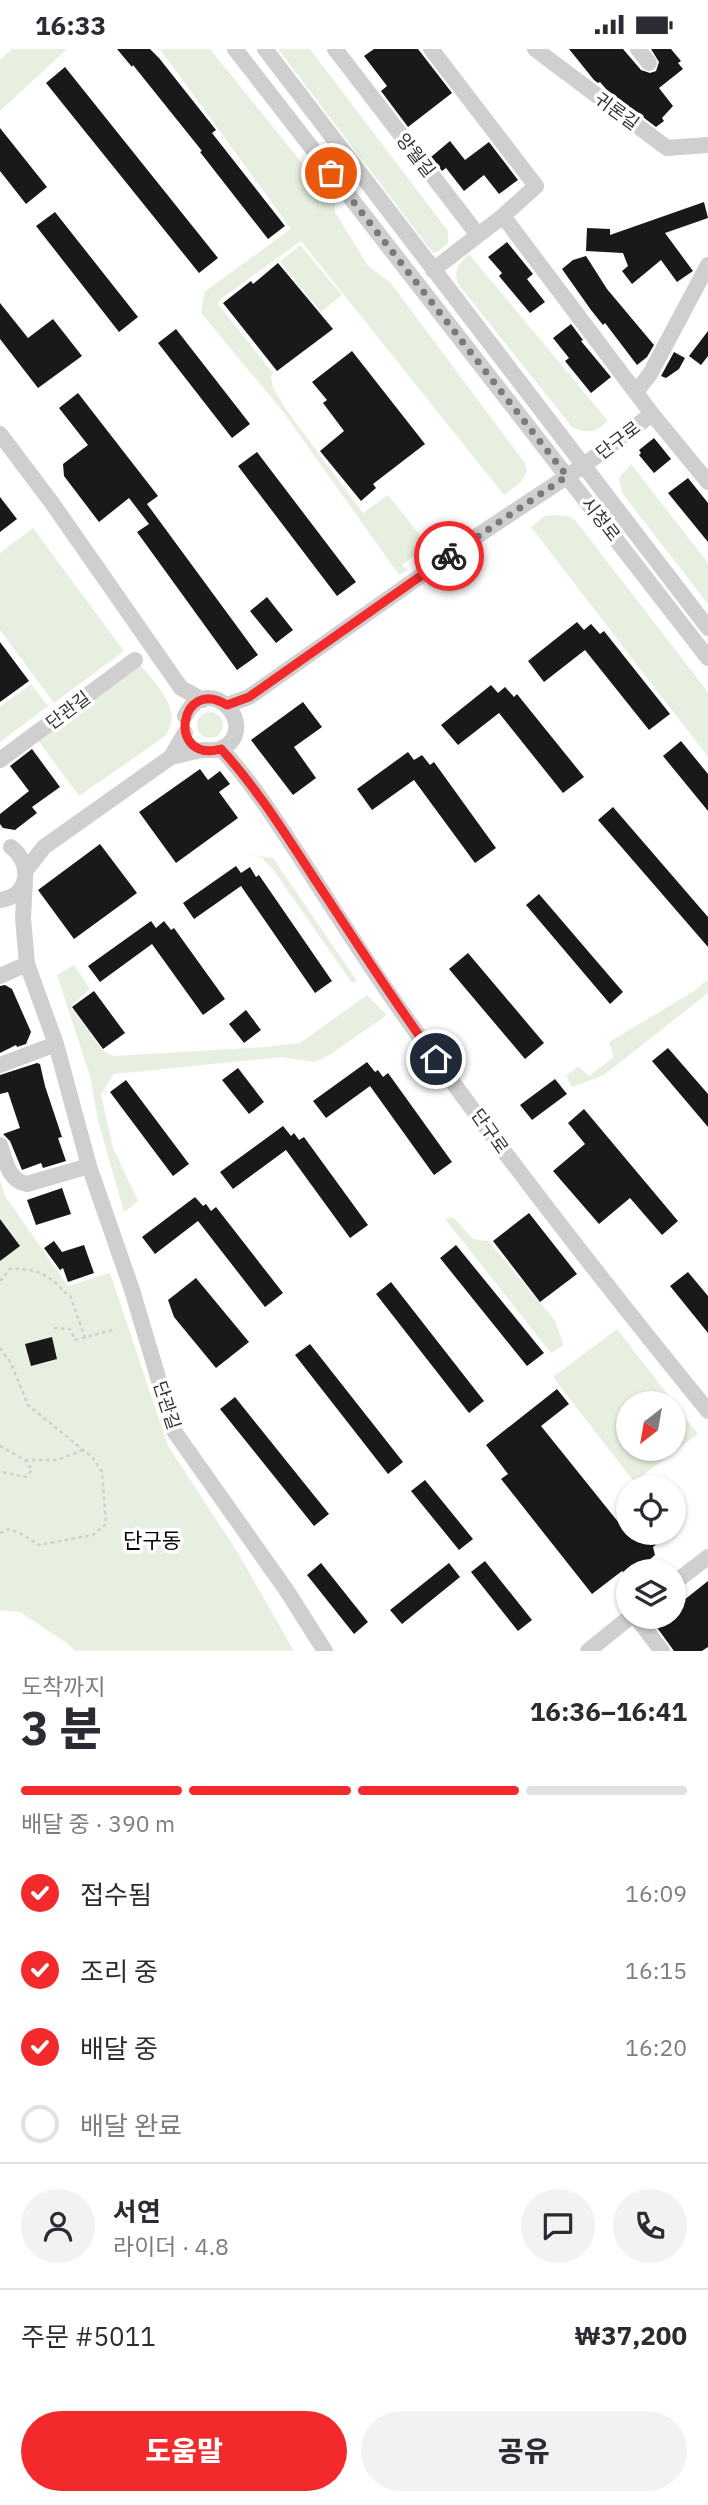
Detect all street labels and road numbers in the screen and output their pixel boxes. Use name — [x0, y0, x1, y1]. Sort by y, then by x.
street label: 귀론길 — [590, 87, 644, 135]
street label: 앙월길 — [392, 128, 440, 182]
street label: 단구로 — [591, 416, 645, 464]
street label: 시청로 — [577, 492, 625, 546]
street label: 단관길 — [41, 686, 95, 734]
street label: 단구로 — [466, 1104, 514, 1158]
street label: 단관길 — [148, 1378, 186, 1432]

